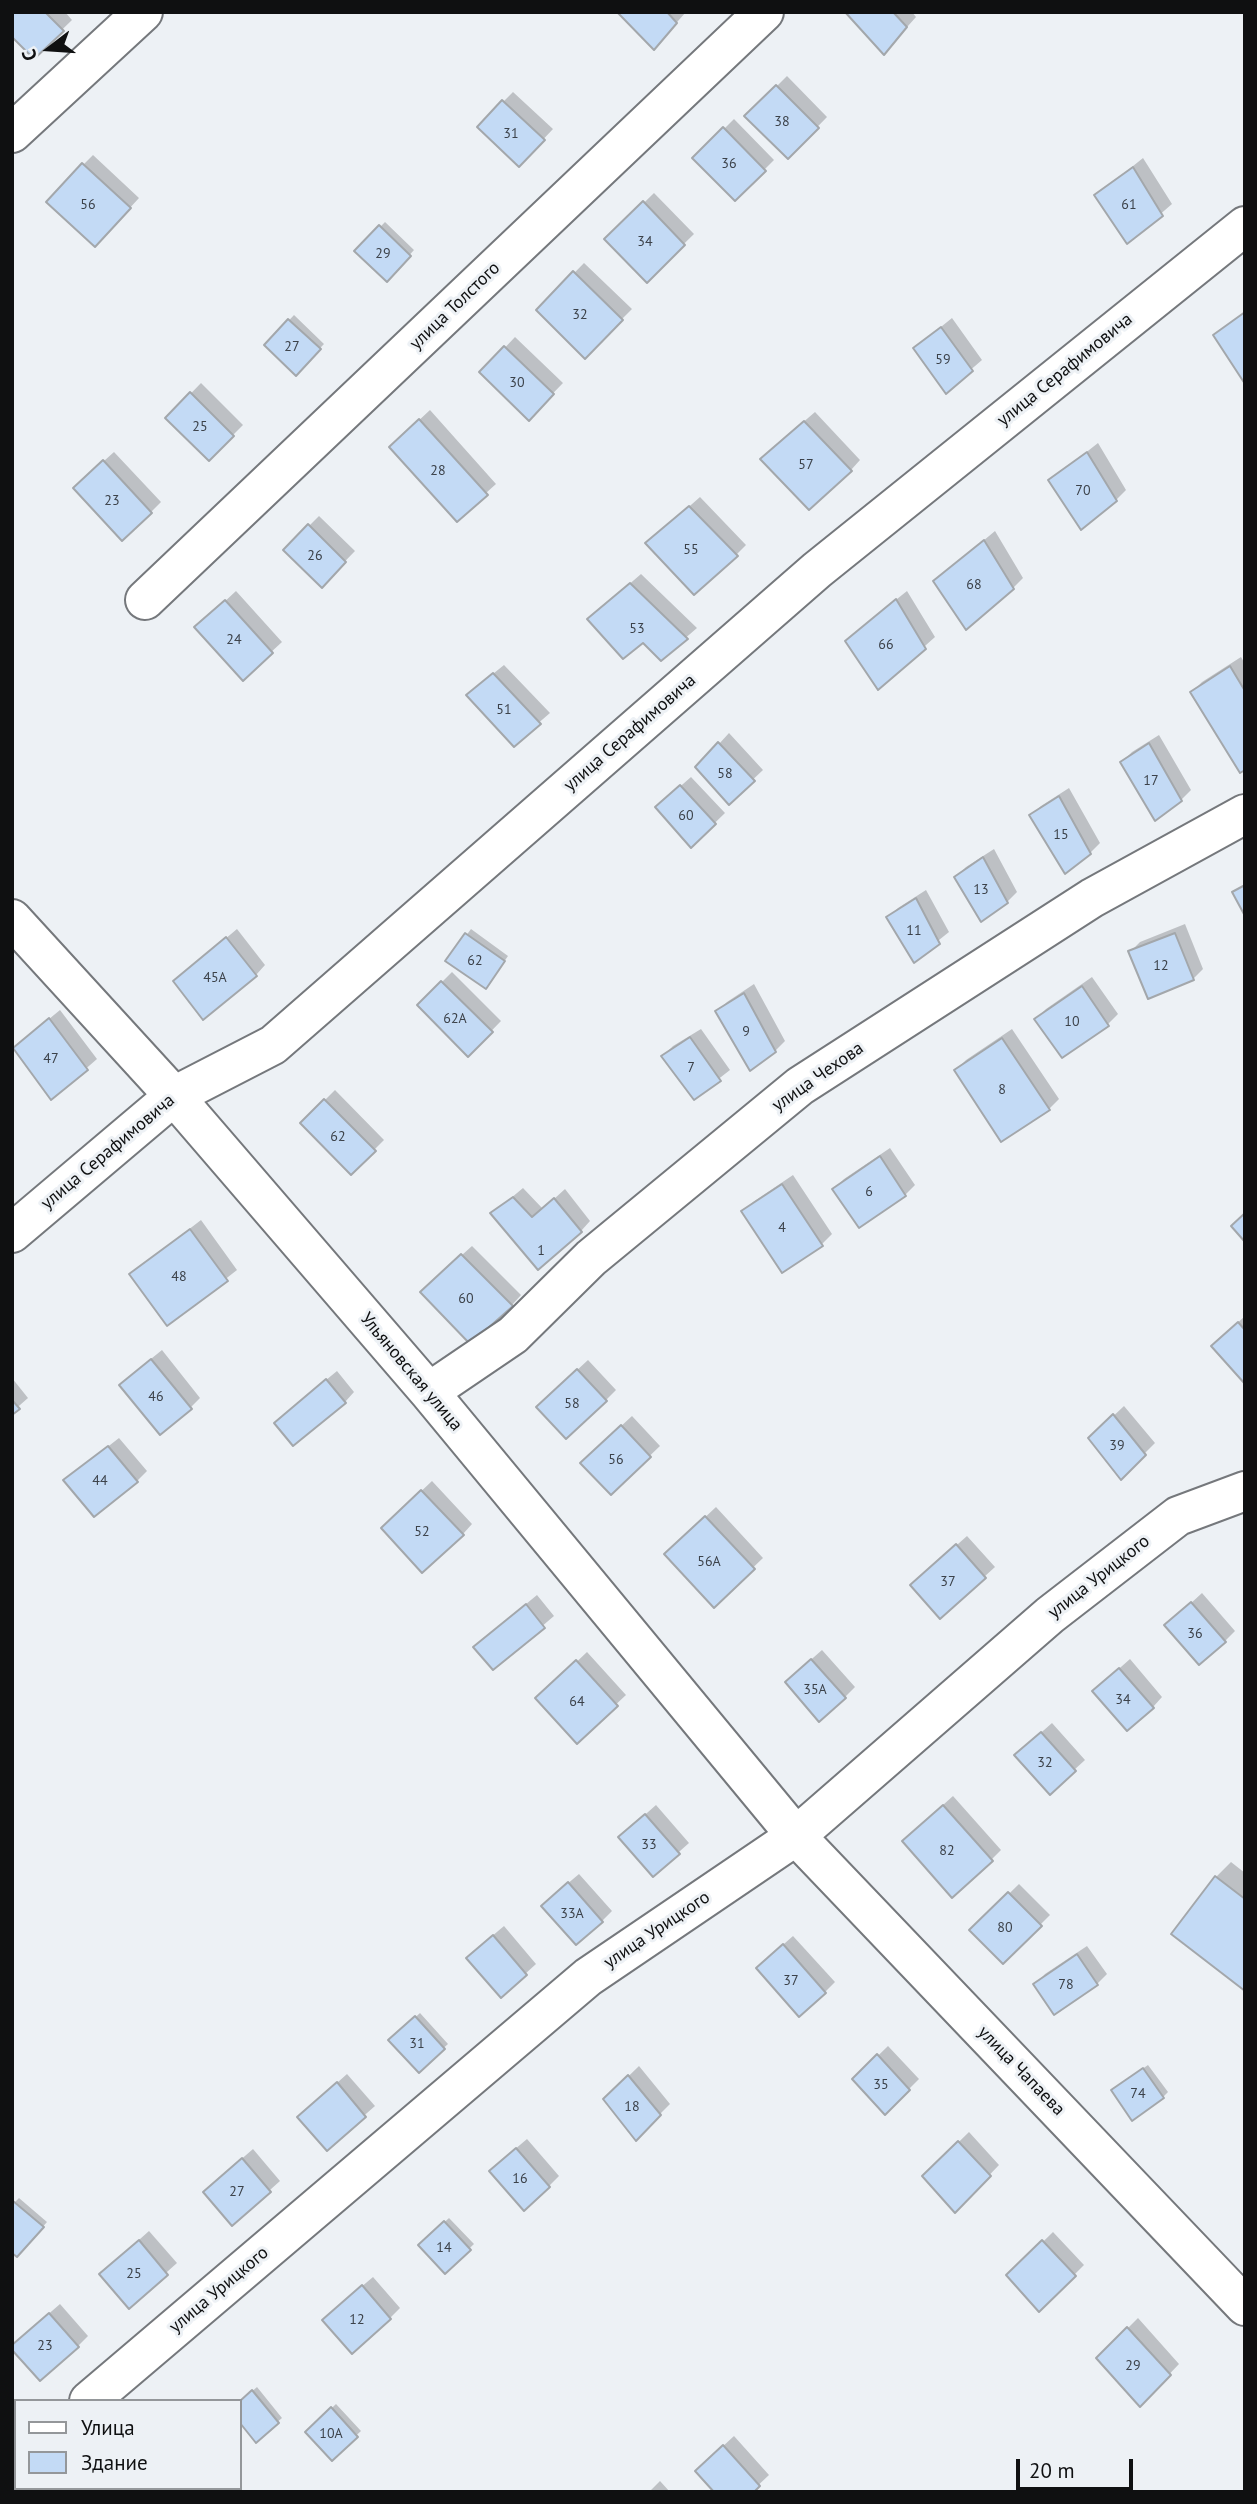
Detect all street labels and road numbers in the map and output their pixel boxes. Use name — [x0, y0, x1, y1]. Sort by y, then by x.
street label: улица Толстого — [405, 258, 505, 354]
street label: улица Серафимовича — [993, 309, 1137, 431]
street label: улица Серафимовича — [560, 670, 700, 796]
street label: улица Чехова — [768, 1038, 868, 1116]
street label: улица Серафимовича — [37, 1090, 179, 1214]
street label: Ульяновская улица — [355, 1309, 467, 1435]
street label: улица Урицкого — [1044, 1531, 1154, 1623]
street label: улица Урицкого — [600, 1887, 714, 1973]
street label: улица Чапаева — [973, 2022, 1069, 2120]
street label: улица Урицкого — [165, 2242, 273, 2338]

